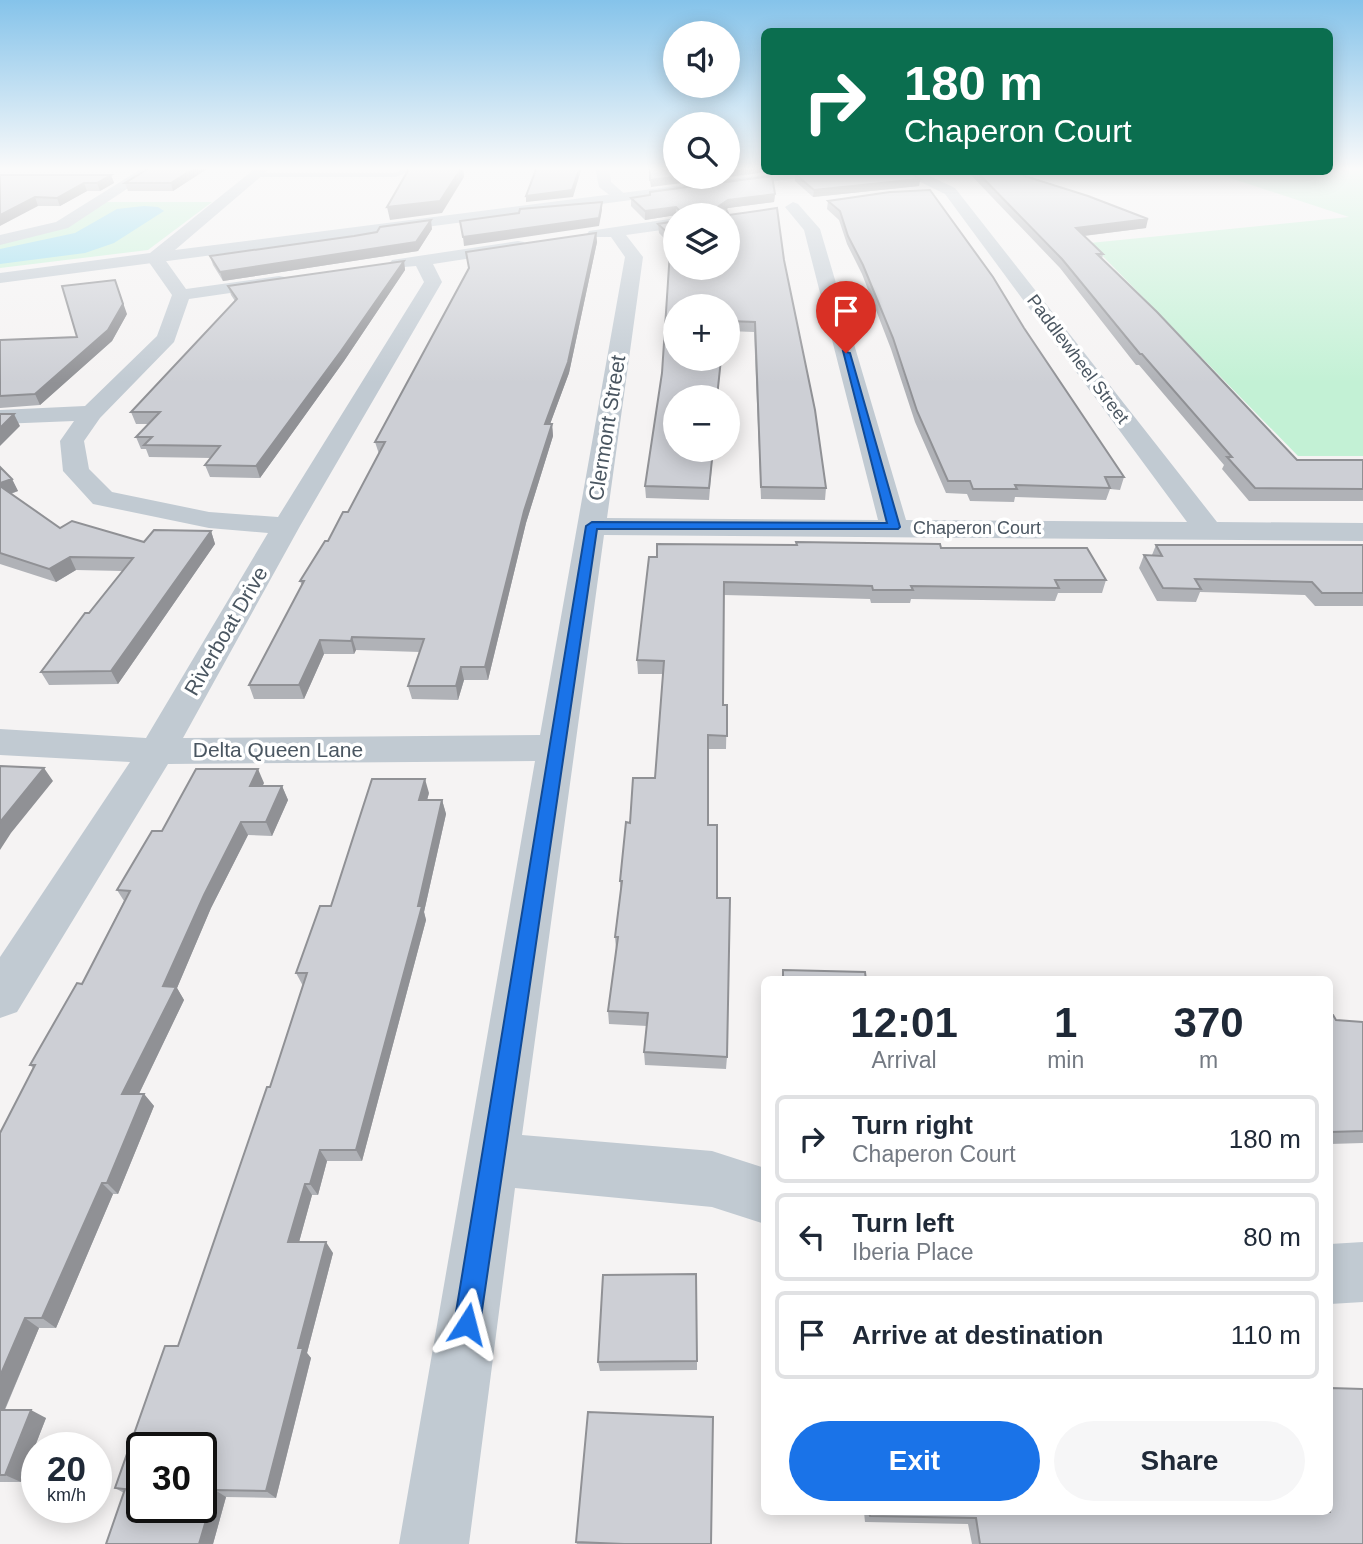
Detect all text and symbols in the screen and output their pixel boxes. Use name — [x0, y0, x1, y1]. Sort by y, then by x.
map controls — [663, 21, 740, 462]
button: sound — [663, 21, 740, 98]
icon: right — [789, 56, 880, 147]
text: 180 m — [904, 56, 1043, 110]
button: search — [663, 112, 740, 189]
text: Chaperon Court — [904, 113, 1132, 149]
button: layers — [663, 203, 740, 280]
pin — [816, 281, 876, 353]
street label: Paddlewheel Street — [1023, 291, 1133, 427]
icon: arrive — [827, 292, 865, 330]
button: + — [663, 294, 740, 371]
street label: Clermont Street — [584, 353, 629, 502]
button: − — [663, 385, 740, 462]
street label: Chaperon Court — [913, 518, 1041, 538]
street label: Riverboat Drive — [179, 562, 272, 699]
street label: Delta Queen Lane — [193, 738, 363, 761]
text: 12:01 — [850, 999, 958, 1046]
text: 1 — [1054, 999, 1077, 1046]
text: 370 — [1174, 999, 1244, 1046]
text: Arrival — [871, 1047, 937, 1073]
text: min — [1047, 1047, 1084, 1073]
text: m — [1199, 1047, 1218, 1073]
text: Turn right — [852, 1110, 973, 1140]
icon: right — [793, 1120, 831, 1158]
text: 180 m — [1229, 1124, 1301, 1154]
text: Chaperon Court — [852, 1141, 1016, 1167]
text: Turn left — [852, 1208, 954, 1238]
icon: left — [793, 1218, 831, 1256]
text: 80 m — [1243, 1222, 1301, 1252]
text: Iberia Place — [852, 1239, 973, 1265]
position arrow — [430, 1287, 504, 1361]
icon: arrive — [793, 1316, 831, 1354]
text: Arrive at destination — [852, 1320, 1103, 1350]
text: 110 m — [1231, 1320, 1301, 1350]
button: Exit — [789, 1421, 1040, 1501]
button: Share — [1054, 1421, 1305, 1501]
speed limit sign: 30 — [126, 1432, 217, 1523]
text: 20 — [47, 1449, 86, 1488]
text: km/h — [47, 1485, 86, 1505]

